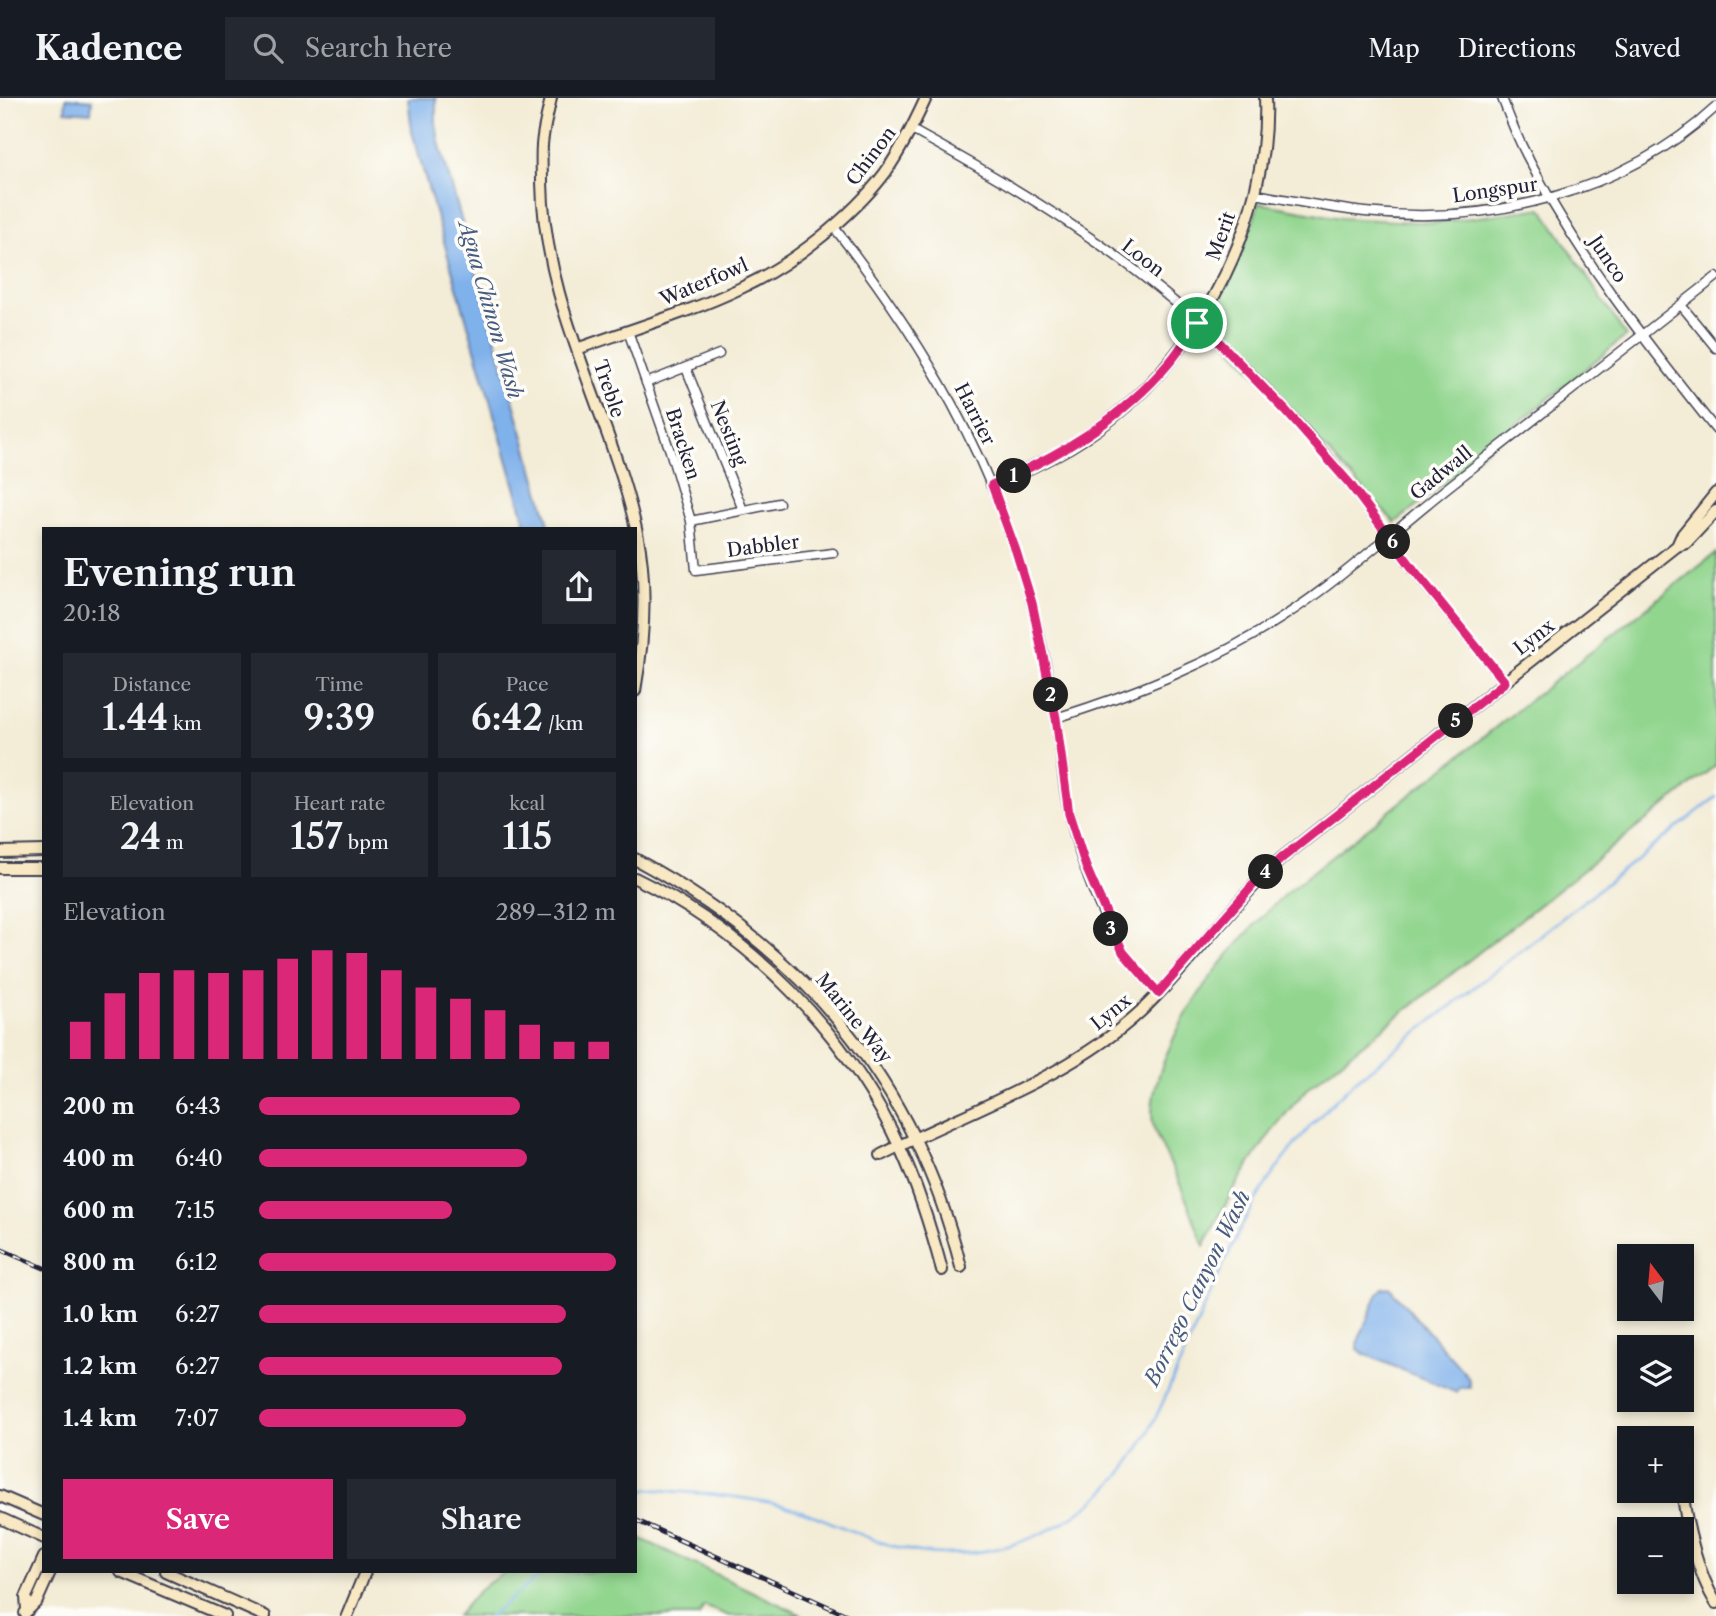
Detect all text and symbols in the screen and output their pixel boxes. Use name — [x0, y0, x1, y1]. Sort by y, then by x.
search box — [225, 17, 715, 80]
text: Kadence — [35, 28, 183, 69]
icon: search — [249, 29, 287, 67]
text: Search here — [305, 32, 452, 64]
text: Map — [1368, 34, 1420, 63]
text: Directions — [1458, 34, 1576, 63]
text: Saved — [1614, 34, 1681, 63]
street label: Chinon — [841, 122, 901, 190]
street label: Longspur — [1451, 173, 1539, 207]
street label: Merit — [1202, 208, 1240, 263]
water label: Agua Chinon Wash — [453, 215, 528, 402]
street label: Junco — [1582, 229, 1632, 287]
street label: Loon — [1117, 234, 1169, 282]
street label: Waterfowl — [656, 253, 752, 311]
pin — [1167, 293, 1227, 353]
icon: arrive — [1178, 304, 1216, 342]
street label: Treble — [588, 357, 630, 421]
street label: Harrier — [950, 379, 1000, 449]
street label: Nesting — [706, 397, 753, 470]
street label: Bracken — [661, 405, 705, 483]
street label: Gadwall — [1405, 441, 1477, 505]
pin: 1 — [996, 458, 1032, 494]
text: 1 — [1009, 464, 1018, 487]
pin: 6 — [1376, 524, 1410, 560]
street label: Dabbler — [726, 530, 800, 562]
text: 6 — [1387, 530, 1398, 553]
text: Evening run — [63, 549, 296, 596]
button: share — [542, 550, 616, 624]
text: 20:18 — [63, 599, 121, 627]
street label: Lynx — [1509, 614, 1560, 660]
text: Distance — [113, 673, 191, 696]
text: Time — [315, 673, 364, 696]
text: Pace — [506, 673, 549, 696]
pin: 2 — [1034, 678, 1068, 712]
text: 2 — [1045, 683, 1056, 706]
text: 1.44 — [102, 696, 168, 739]
text: 9:39 — [304, 696, 375, 739]
text: 6:42 — [471, 696, 543, 739]
pin: 5 — [1438, 704, 1474, 738]
text: 5 — [1450, 709, 1461, 732]
text: km — [168, 712, 202, 735]
text: /km — [543, 712, 583, 735]
text: Elevation — [109, 792, 194, 815]
text: Heart rate — [294, 792, 385, 815]
text: kcal — [509, 792, 545, 815]
text: 24 — [120, 815, 161, 858]
text: 157 — [290, 815, 343, 858]
text: 115 — [502, 815, 552, 858]
text: m — [161, 831, 184, 854]
text: bpm — [343, 831, 389, 854]
pin: 4 — [1248, 854, 1284, 890]
text: 4 — [1260, 860, 1271, 883]
text: Elevation — [63, 898, 166, 926]
text: 289–312 m — [495, 898, 616, 926]
pin: 3 — [1094, 912, 1128, 946]
text: 3 — [1105, 917, 1116, 940]
street label: Marine Way — [811, 968, 897, 1068]
street label: Lynx — [1086, 988, 1136, 1035]
text: 200 m — [63, 1092, 135, 1120]
text: 6:43 — [175, 1092, 221, 1120]
text: 400 m — [63, 1144, 135, 1172]
text: 6:40 — [175, 1144, 223, 1172]
water label: Borrego Canyon Wash — [1138, 1186, 1255, 1391]
text: 600 m — [63, 1196, 135, 1224]
text: 7:15 — [175, 1196, 215, 1224]
north arrow — [1617, 1244, 1694, 1321]
map controls — [1617, 1244, 1694, 1594]
text: 800 m — [63, 1248, 135, 1276]
text: 6:12 — [175, 1248, 218, 1276]
text: 1.0 km — [63, 1300, 138, 1328]
text: 6:27 — [175, 1300, 219, 1328]
button: layers — [1617, 1335, 1694, 1412]
text: 1.2 km — [63, 1352, 137, 1380]
text: 6:27 — [175, 1352, 219, 1380]
text: 1.4 km — [63, 1404, 137, 1432]
text: 7:07 — [175, 1404, 219, 1432]
button: + — [1617, 1426, 1694, 1503]
button: Save — [63, 1479, 333, 1559]
button: Share — [347, 1479, 616, 1559]
button: − — [1617, 1517, 1694, 1594]

